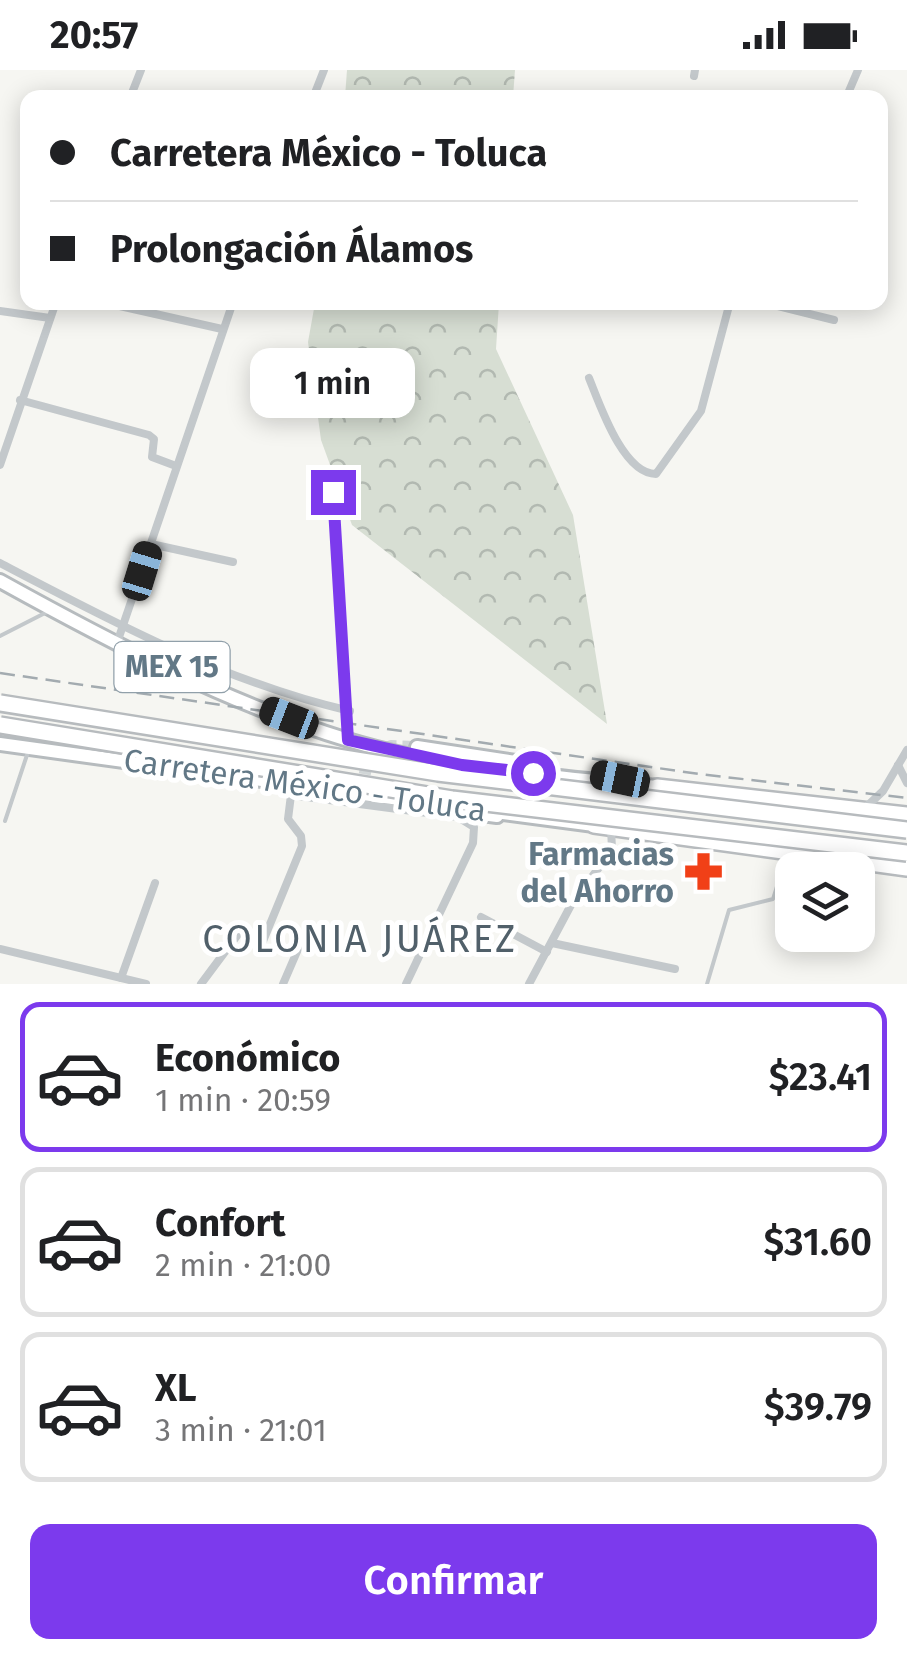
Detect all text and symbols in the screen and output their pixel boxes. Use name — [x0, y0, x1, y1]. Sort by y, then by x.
text: 20:57 — [50, 12, 138, 58]
text: Carretera México - Toluca — [110, 130, 547, 176]
text: Prolongación Álamos — [110, 226, 473, 272]
callout: 1 min — [250, 347, 416, 417]
text: 1 min — [294, 364, 371, 402]
route end — [311, 470, 356, 515]
car — [119, 538, 165, 604]
road number: MEX 15 — [114, 642, 230, 692]
car — [256, 693, 322, 743]
street label: Carretera México - Toluca — [121, 741, 489, 829]
route start — [511, 751, 556, 796]
car — [588, 758, 652, 800]
place label: Farmacias del Ahorro — [521, 835, 674, 910]
pharmacy icon: Farmacias del Ahorro — [683, 851, 725, 893]
map controls — [775, 852, 875, 952]
button: layers — [775, 852, 875, 952]
district label: COLONIA JUÁREZ — [202, 916, 518, 962]
icon: car — [35, 1032, 125, 1122]
text: Económico — [155, 1035, 340, 1081]
text: $23.41 — [769, 1054, 872, 1100]
text: 1 min · 20:59 — [155, 1081, 331, 1119]
icon: car — [35, 1197, 125, 1287]
text: Confort — [155, 1200, 285, 1246]
text: $31.60 — [763, 1219, 872, 1265]
text: 2 min · 21:00 — [155, 1246, 331, 1284]
icon: car — [35, 1362, 125, 1452]
text: XL — [155, 1365, 197, 1411]
text: $39.79 — [764, 1384, 872, 1430]
text: 3 min · 21:01 — [155, 1411, 327, 1449]
button: Confirmar — [30, 1524, 877, 1639]

